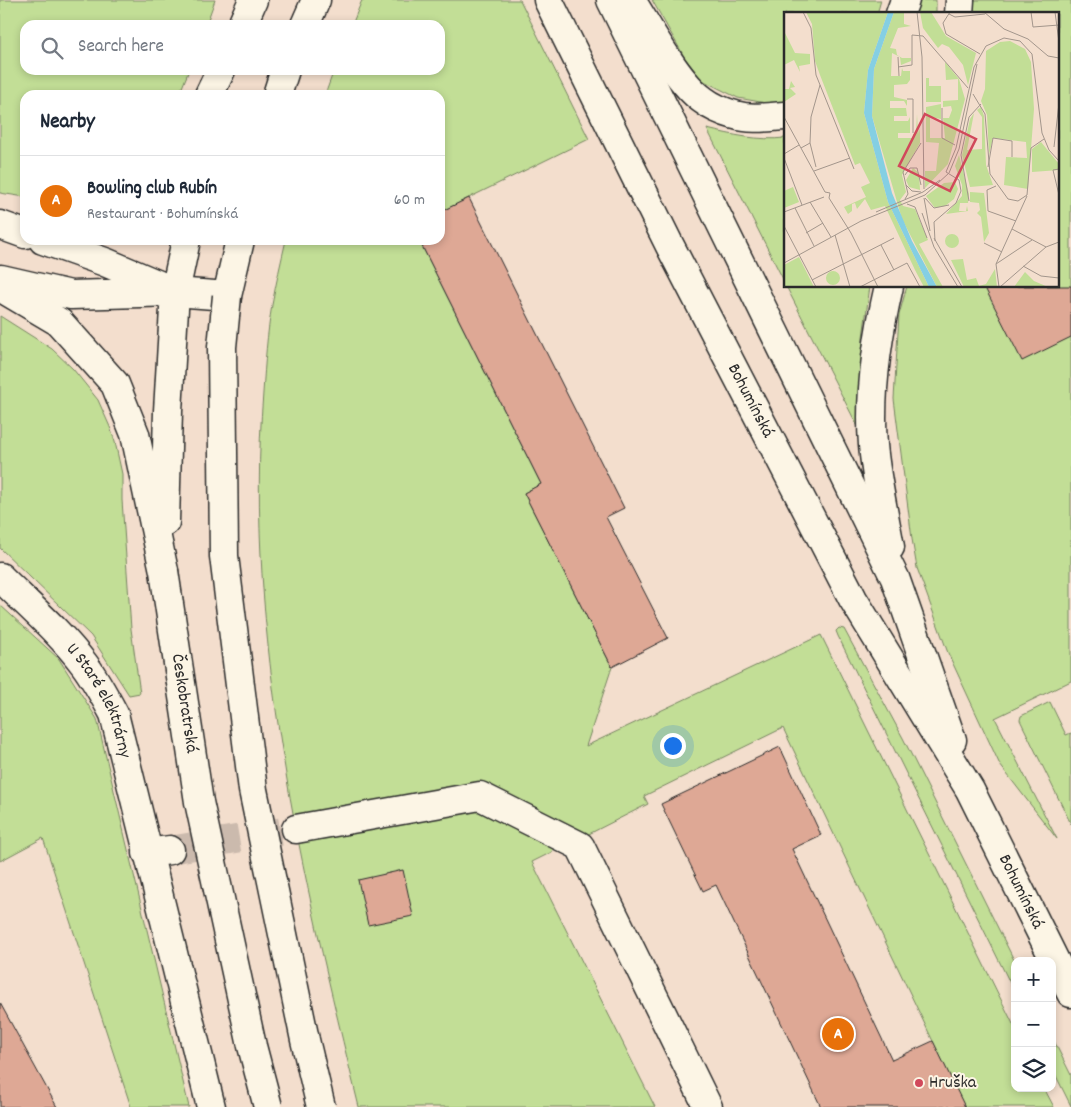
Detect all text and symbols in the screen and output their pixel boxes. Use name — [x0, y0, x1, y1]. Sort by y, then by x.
inset map — [784, 12, 1058, 288]
search box — [20, 20, 445, 75]
icon: search — [38, 34, 66, 62]
text: Search here — [78, 34, 164, 61]
text: Nearby — [40, 108, 95, 138]
text: Bowling club Rubín — [87, 176, 217, 203]
text: A — [52, 189, 60, 212]
text: 60 m — [394, 189, 425, 212]
text: Restaurant · Bohumínská — [87, 203, 238, 226]
street label: Bohumínská — [721, 359, 780, 442]
street label: U Staré elektrárny — [60, 638, 137, 761]
street label: Českobratrská — [164, 652, 204, 755]
your location — [660, 733, 686, 759]
street label: Bohumínská — [992, 850, 1050, 934]
map controls — [1011, 957, 1056, 1092]
button: + — [1011, 957, 1056, 1002]
button: − — [1011, 1002, 1056, 1047]
pin: A — [822, 1015, 854, 1053]
button: layers — [1011, 1047, 1056, 1092]
place label: Hruška — [929, 1071, 977, 1096]
marker: Hruška — [913, 1077, 925, 1089]

